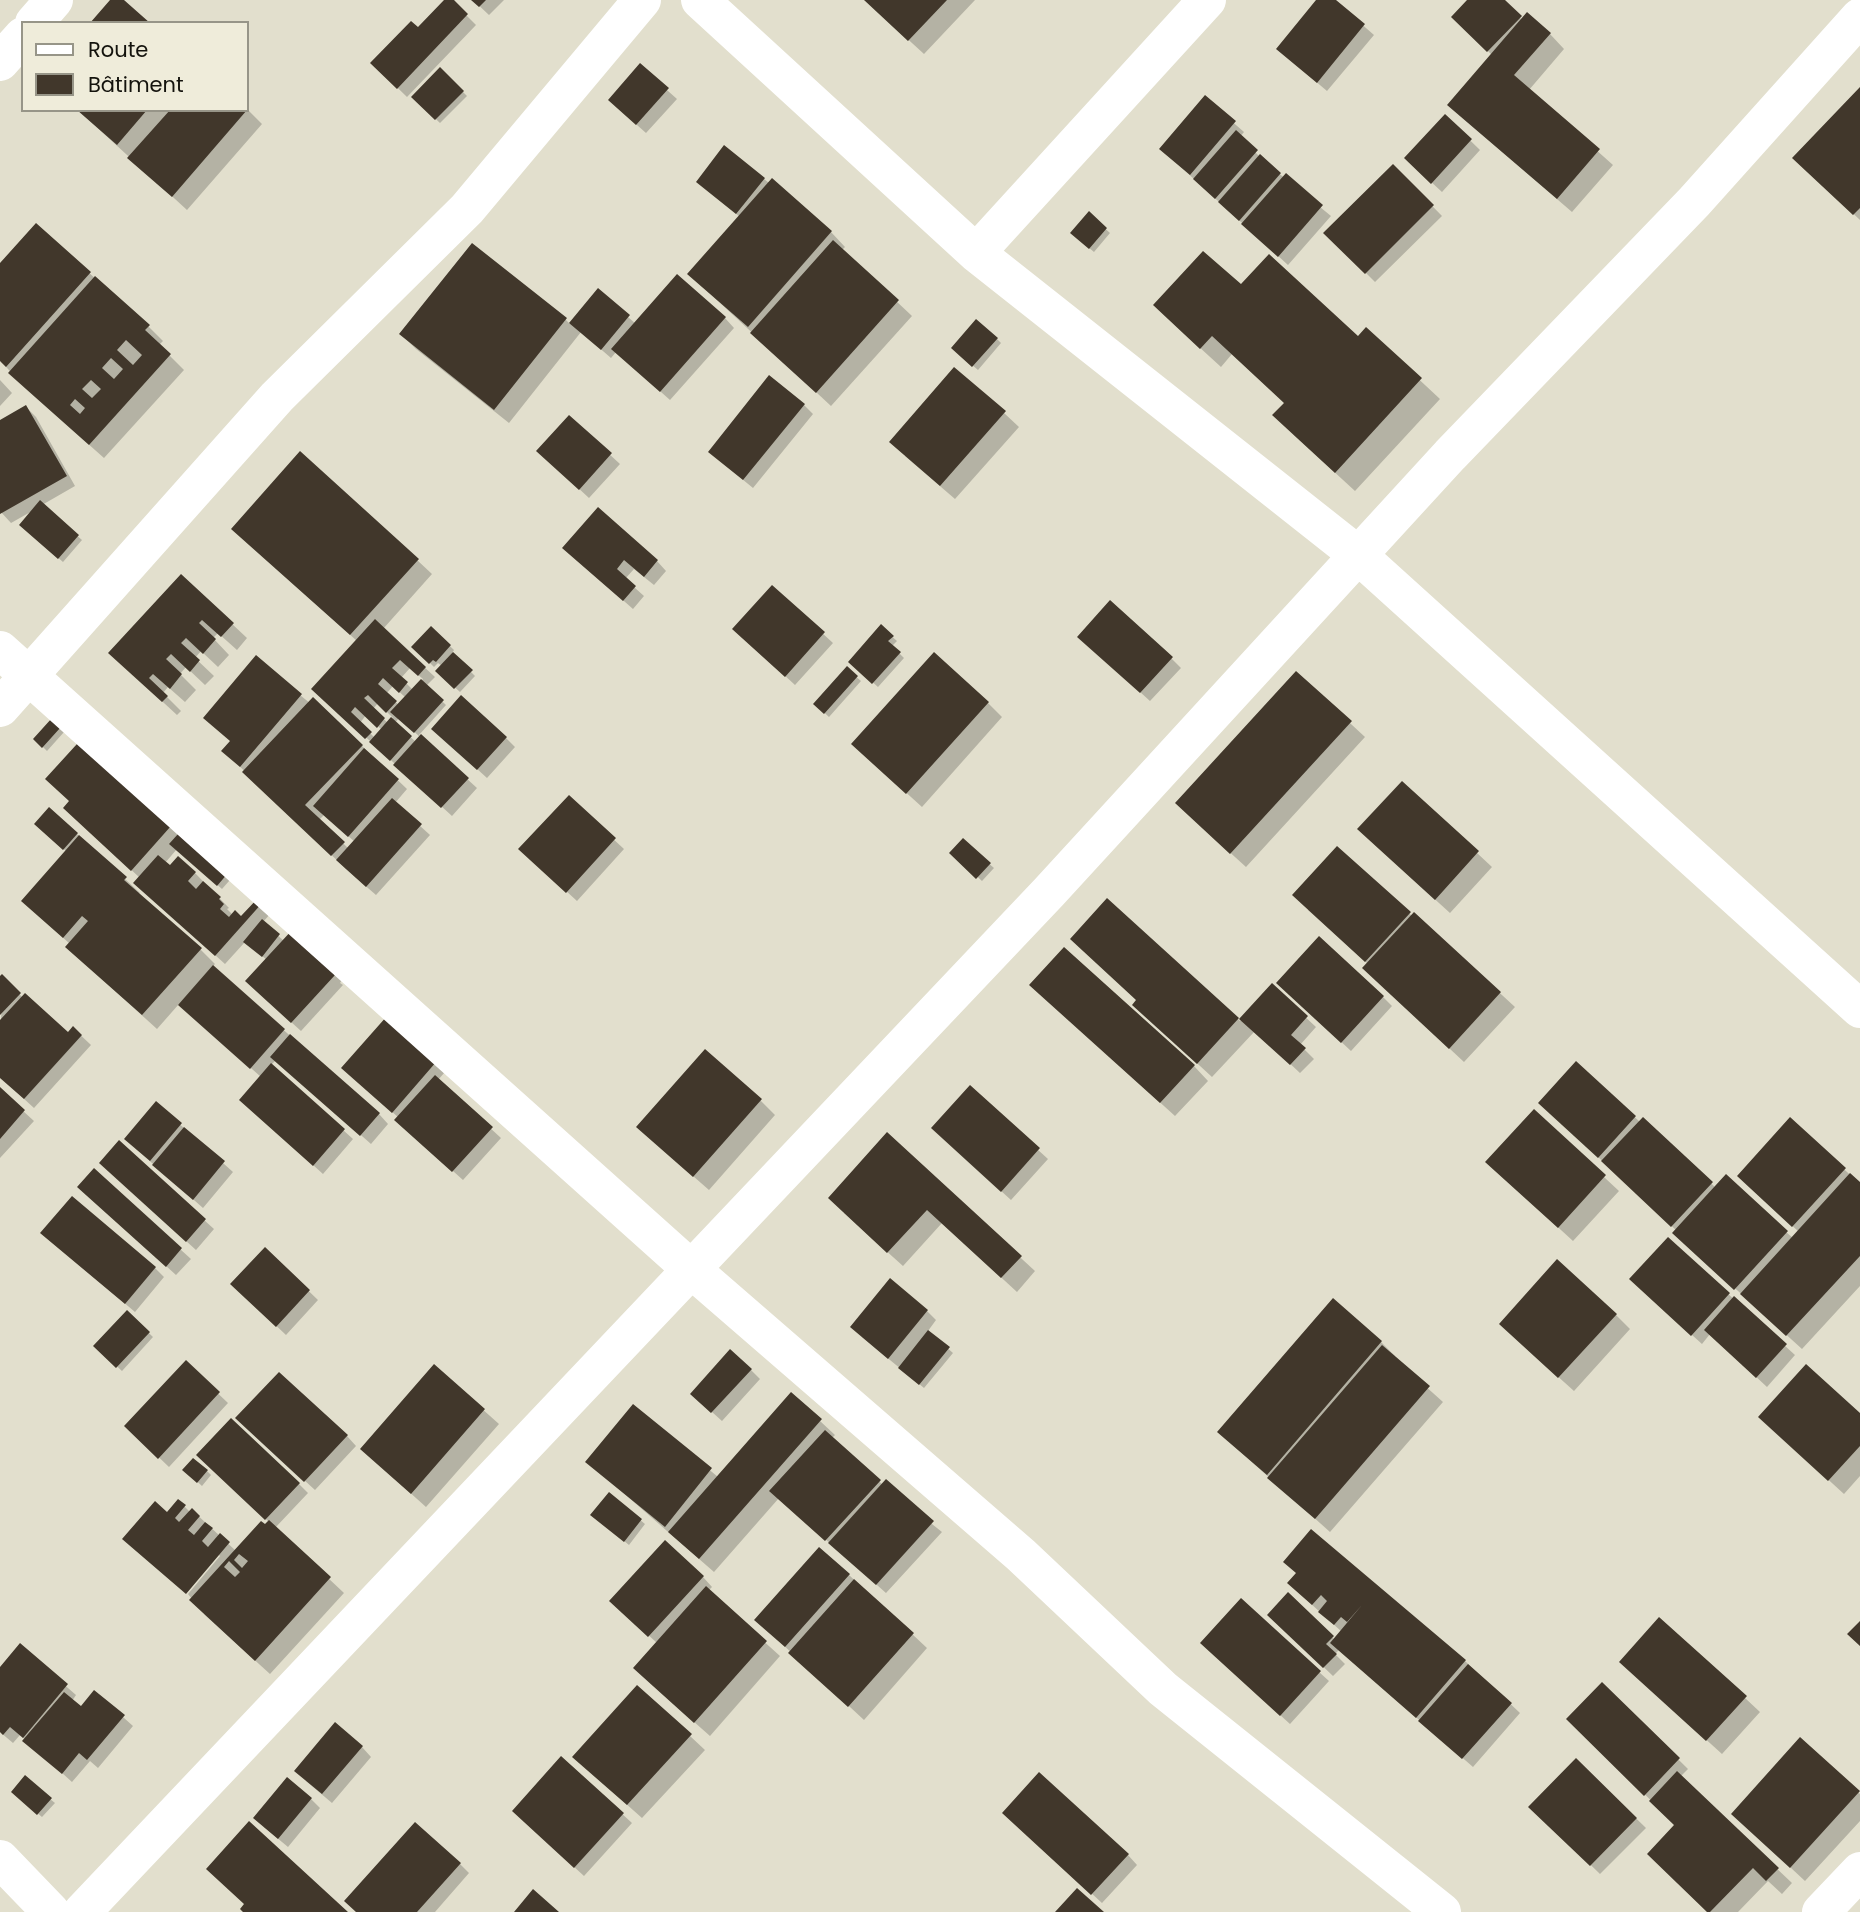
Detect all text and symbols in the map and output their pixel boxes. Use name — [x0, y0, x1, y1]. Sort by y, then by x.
legend — [21, 21, 248, 112]
text: Route — [88, 35, 148, 64]
text: Bâtiment — [88, 70, 184, 99]

